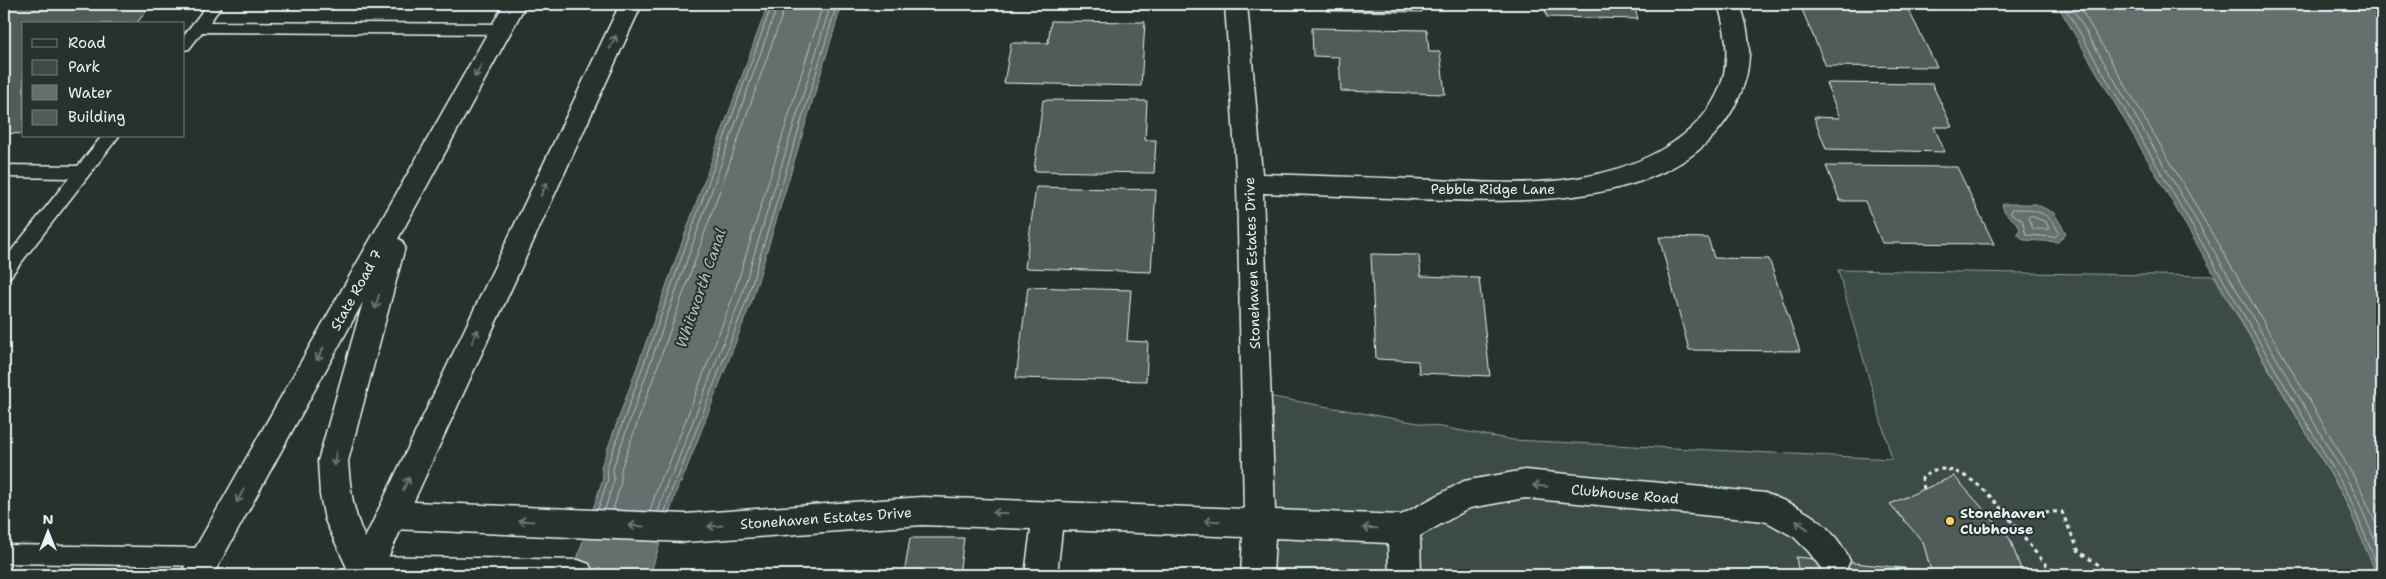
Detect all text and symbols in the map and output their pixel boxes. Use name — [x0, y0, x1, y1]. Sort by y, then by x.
legend — [22, 22, 185, 138]
text: Road — [68, 33, 106, 53]
one-way arrow — [608, 35, 618, 50]
text: Park — [68, 57, 100, 77]
one-way arrow — [473, 64, 483, 79]
text: Water — [68, 83, 112, 103]
text: Building — [68, 107, 125, 127]
street label: Stonehaven Estates Drive — [1240, 177, 1264, 349]
street label: Pebble Ridge Lane — [1431, 180, 1555, 198]
one-way arrow — [540, 182, 549, 197]
water label: Whitworth Canal — [671, 225, 731, 350]
street label: State Road 7 — [326, 246, 386, 334]
one-way arrow — [371, 294, 381, 310]
one-way arrow — [471, 329, 481, 344]
one-way arrow — [315, 346, 325, 361]
one-way arrow — [329, 450, 339, 466]
one-way arrow — [402, 476, 412, 491]
street label: Clubhouse Road — [1570, 480, 1680, 508]
one-way arrow — [1533, 481, 1549, 491]
one-way arrow — [235, 488, 245, 502]
street label: Stonehaven Estates Drive — [739, 503, 913, 533]
place label: Stonehaven Clubhouse — [1960, 504, 2045, 538]
north arrow — [22, 506, 72, 556]
one-way arrow — [992, 509, 1008, 518]
text: N — [42, 510, 54, 528]
marker: Stonehaven Clubhouse — [1944, 515, 1956, 527]
one-way arrow — [518, 516, 534, 525]
one-way arrow — [1204, 516, 1220, 525]
one-way arrow — [1795, 520, 1809, 530]
one-way arrow — [629, 521, 645, 530]
one-way arrow — [708, 521, 724, 531]
one-way arrow — [1363, 523, 1379, 532]

